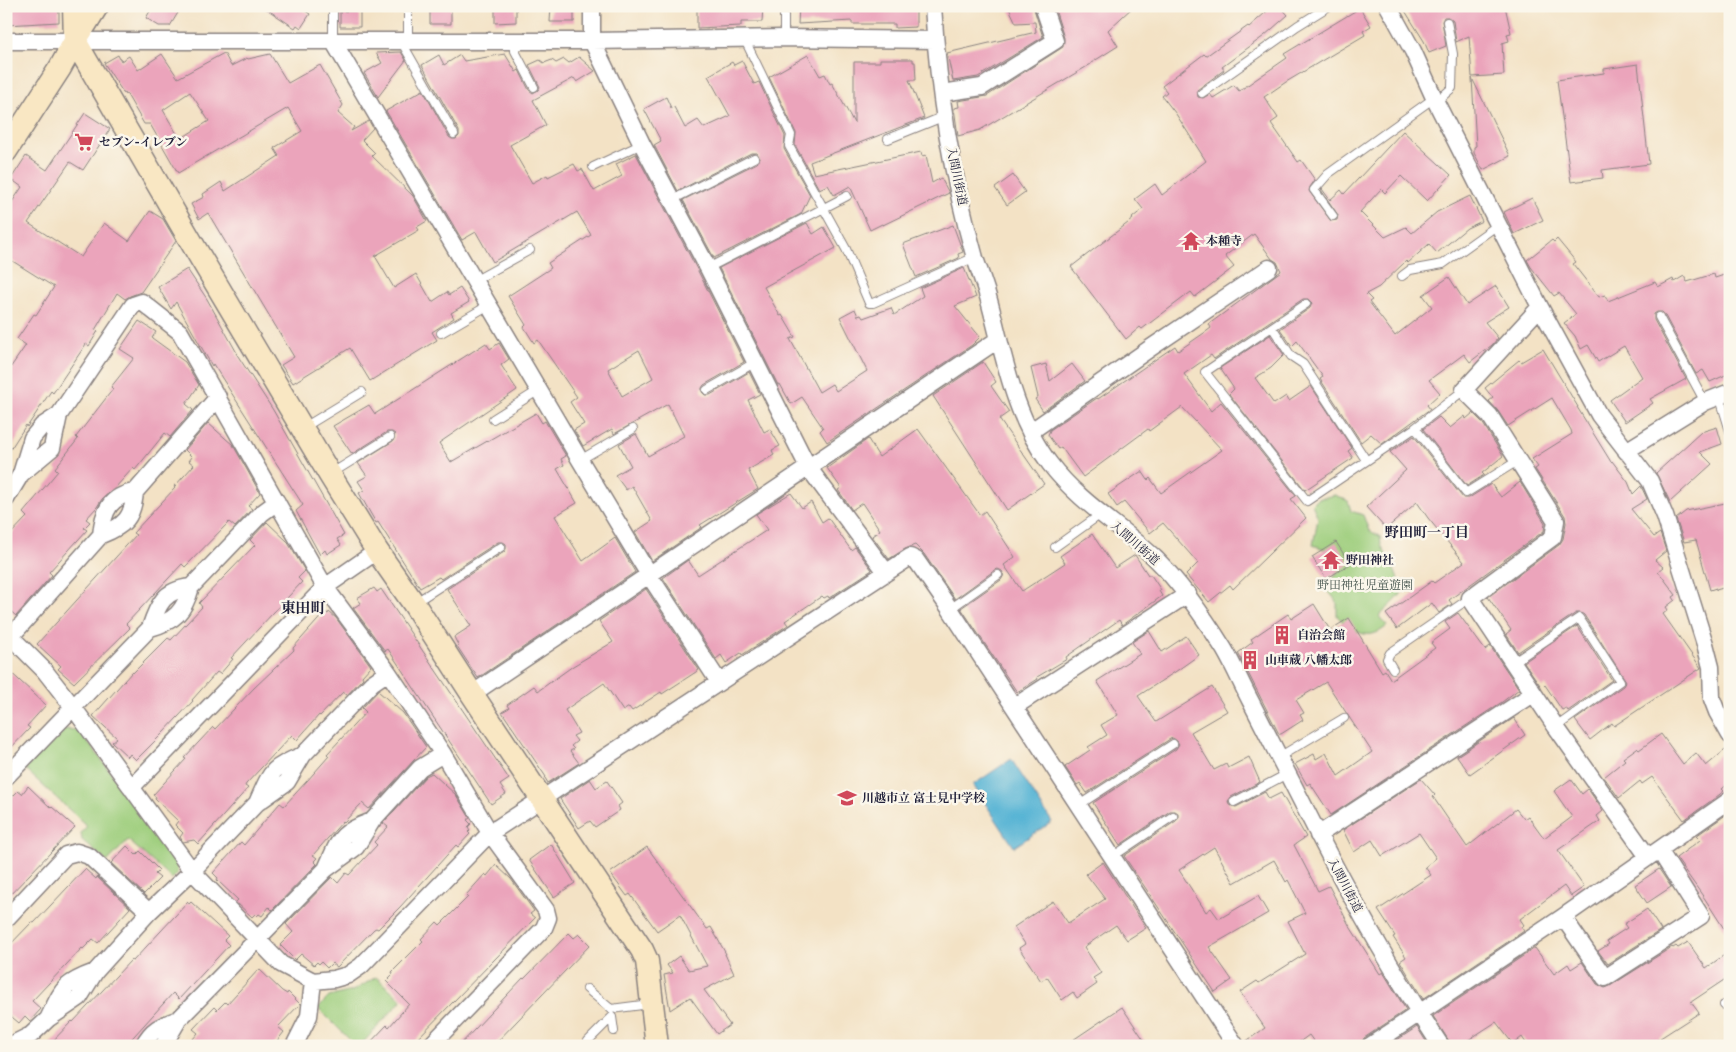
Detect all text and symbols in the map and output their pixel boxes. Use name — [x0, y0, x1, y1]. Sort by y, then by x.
supermarket icon: セブン-イレブン — [73, 131, 95, 153]
place label: セブン-イレブン — [99, 134, 187, 149]
street label: 入間川街道 — [944, 145, 971, 207]
temple icon: 本種寺 — [1180, 230, 1202, 252]
place label: 本種寺 — [1206, 233, 1242, 248]
street label: 入間川街道 — [1108, 517, 1163, 568]
district label: 野田町一丁目 — [1385, 523, 1469, 541]
temple icon: 野田神社 — [1320, 549, 1342, 571]
place label: 野田神社 — [1346, 552, 1394, 567]
park label: 野田神社児童遊園 — [1317, 577, 1413, 592]
district label: 東田町 — [280, 598, 326, 617]
building icon: 自治会館 — [1271, 624, 1293, 646]
place label: 自治会館 — [1297, 627, 1345, 642]
building icon: 山車蔵 八幡太郎 — [1239, 649, 1261, 671]
place label: 山車蔵 八幡太郎 — [1265, 652, 1352, 667]
school or university icon: 川越市立 富士見中学校 — [836, 787, 858, 809]
place label: 川越市立 富士見中学校 — [862, 790, 985, 805]
street label: 入間川街道 — [1325, 855, 1366, 915]

